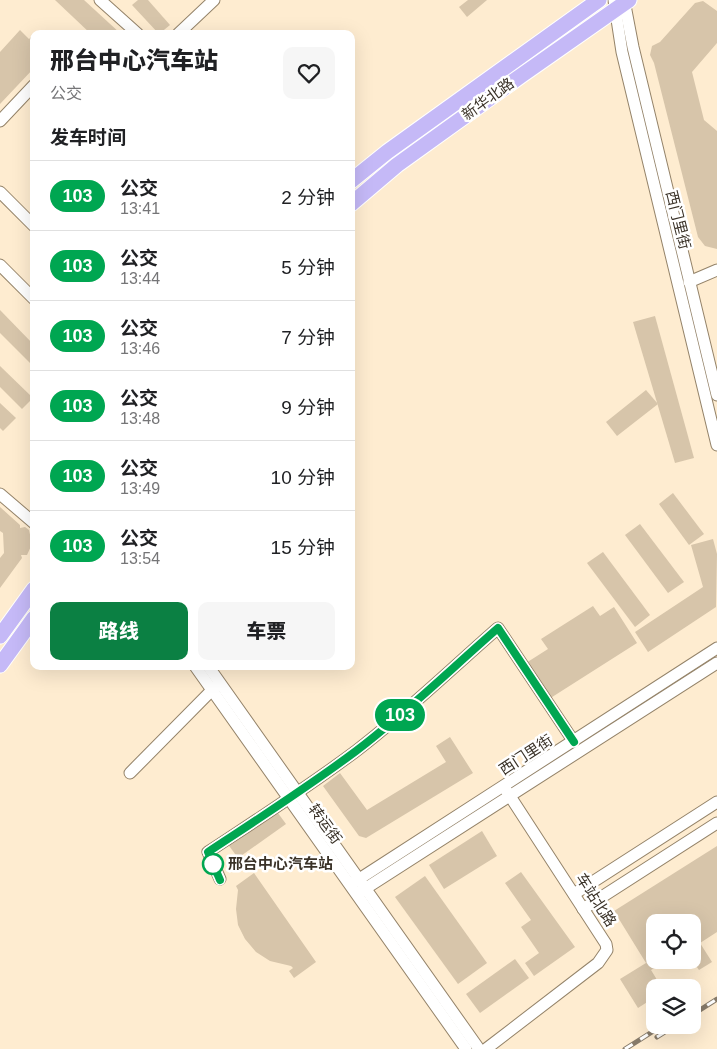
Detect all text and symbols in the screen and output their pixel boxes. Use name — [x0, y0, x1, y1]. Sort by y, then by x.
text: 邢台中心汽车站 — [50, 47, 218, 74]
button: heart — [283, 47, 335, 99]
street label: 新华北路 — [458, 74, 517, 123]
text: 公交 — [50, 85, 82, 102]
text: 发车时间 — [50, 127, 126, 148]
text: 公交 — [120, 178, 158, 199]
text: 103 — [62, 186, 93, 206]
text: 2 分钟 — [281, 187, 335, 208]
street label: 西门里街 — [663, 189, 694, 251]
text: 13:41 — [120, 200, 160, 217]
text: 公交 — [120, 248, 158, 269]
text: 103 — [62, 256, 93, 276]
text: 5 分钟 — [281, 257, 335, 278]
text: 13:44 — [120, 270, 160, 287]
text: 公交 — [120, 318, 158, 339]
text: 103 — [62, 326, 93, 346]
text: 7 分钟 — [281, 327, 335, 348]
text: 13:46 — [120, 340, 160, 357]
text: 公交 — [120, 388, 158, 409]
text: 103 — [62, 396, 93, 416]
text: 9 分钟 — [281, 397, 335, 418]
text: 13:48 — [120, 410, 160, 427]
text: 公交 — [120, 458, 158, 479]
text: 103 — [62, 466, 93, 486]
text: 10 分钟 — [271, 467, 335, 488]
text: 13:49 — [120, 480, 160, 497]
text: 公交 — [120, 528, 158, 549]
text: 103 — [62, 536, 93, 556]
text: 15 分钟 — [271, 537, 335, 558]
text: 13:54 — [120, 550, 160, 567]
button: 路线 — [50, 602, 188, 660]
button: 车票 — [198, 602, 335, 660]
line badge: 103 — [371, 699, 429, 731]
text: 103 — [385, 705, 415, 725]
street label: 西门里街 — [496, 731, 556, 778]
street label: 转运街 — [305, 801, 346, 847]
marker: 邢台中心汽车站 — [202, 853, 224, 875]
place label: 邢台中心汽车站 — [228, 855, 333, 872]
street label: 车站北路 — [573, 870, 620, 930]
map controls — [646, 914, 701, 1034]
button: locate — [646, 914, 701, 969]
button: layers — [646, 979, 701, 1034]

